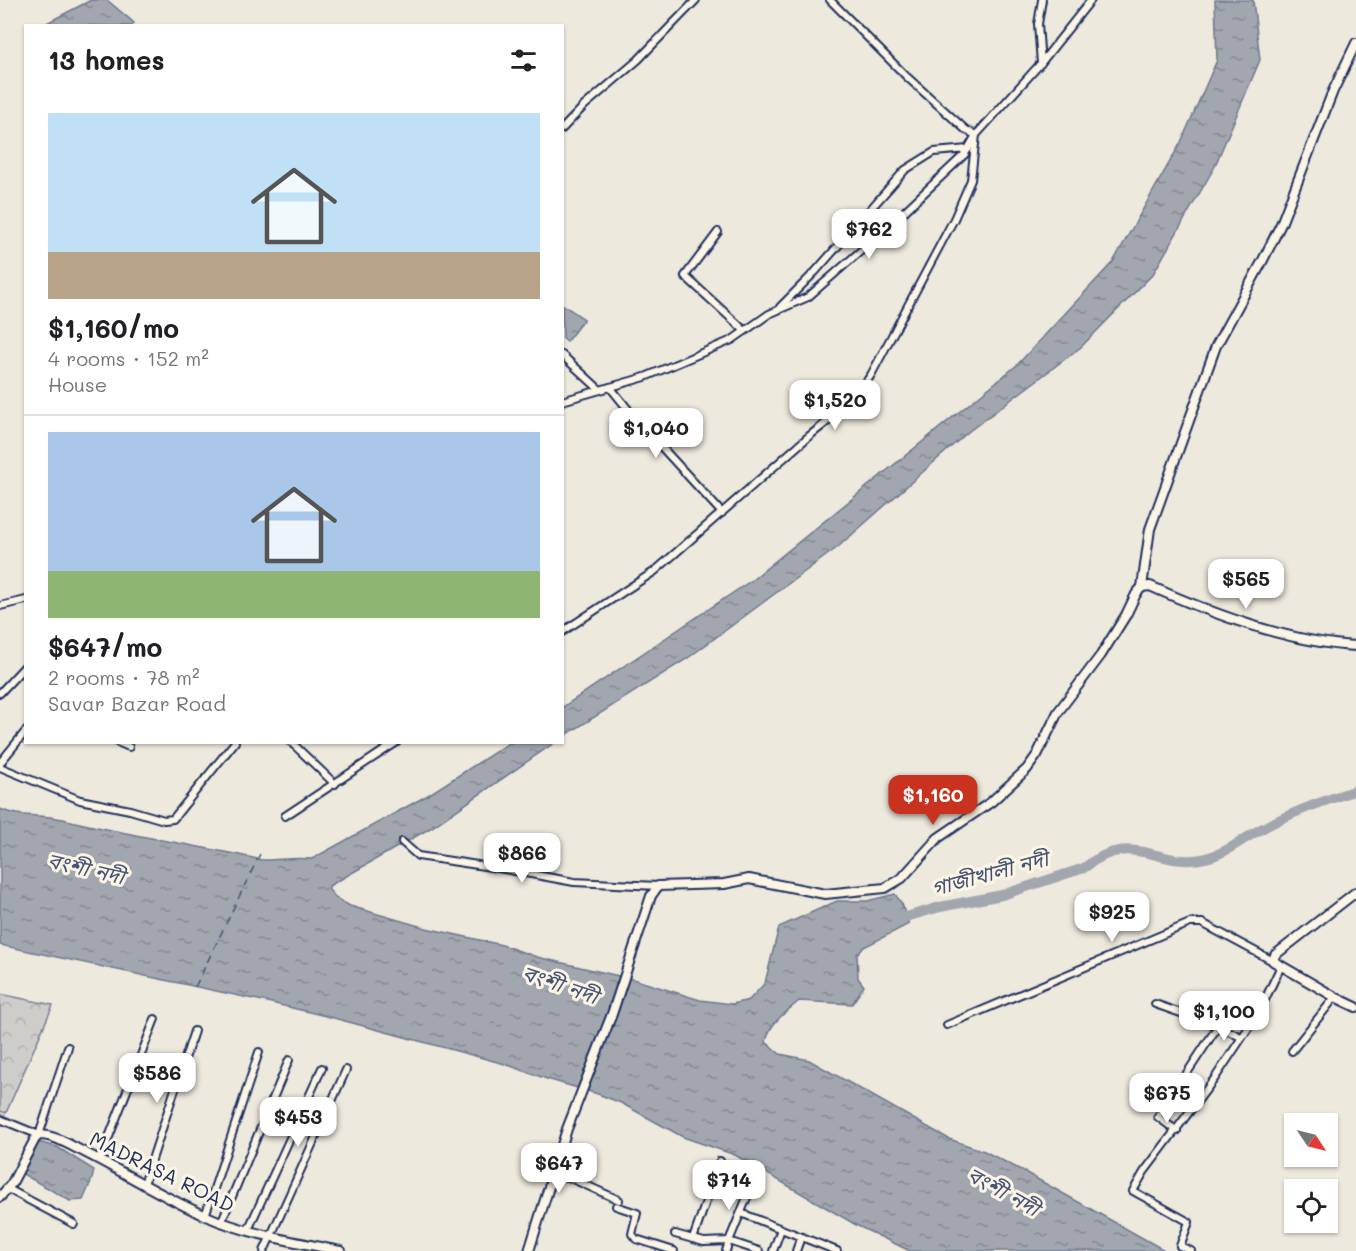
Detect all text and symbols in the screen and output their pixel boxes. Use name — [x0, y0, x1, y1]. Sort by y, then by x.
text: 13 homes — [48, 43, 165, 77]
icon: filters — [507, 44, 540, 77]
icon: home — [240, 152, 348, 260]
pin: $762 — [833, 209, 905, 260]
text: $762 — [846, 215, 892, 241]
text: $1,160/mo — [48, 311, 179, 345]
text: 4 rooms · 152 m² — [48, 345, 209, 371]
text: House — [48, 371, 107, 397]
pin: $1,520 — [786, 380, 884, 431]
text: $1,520 — [803, 386, 867, 412]
pin: $1,040 — [607, 408, 705, 459]
text: $1,040 — [623, 414, 689, 440]
icon: home — [240, 471, 348, 579]
pin: $565 — [1210, 559, 1282, 610]
text: $565 — [1222, 565, 1270, 591]
text: $647/mo — [48, 630, 162, 664]
text: 2 rooms · 78 m² — [48, 664, 200, 690]
text: Savar Bazar Road — [48, 690, 226, 716]
pin: $1,160 — [884, 775, 982, 826]
text: $1,160 — [902, 781, 964, 807]
pin: $866 — [486, 833, 558, 884]
text: $866 — [498, 839, 546, 865]
water label: গাজীখালী নদী — [928, 843, 1055, 901]
water label: বংশী নদী — [45, 846, 132, 890]
pin: $925 — [1076, 892, 1148, 943]
text: $925 — [1088, 898, 1136, 924]
water label: বংশী নদী — [519, 958, 606, 1011]
pin: $1,100 — [1175, 991, 1273, 1042]
text: $1,100 — [1193, 997, 1255, 1023]
pin: $586 — [121, 1053, 193, 1104]
text: $586 — [133, 1059, 181, 1085]
pin: $675 — [1131, 1073, 1203, 1124]
text: $675 — [1143, 1079, 1191, 1105]
pin: $453 — [262, 1097, 334, 1148]
text: $453 — [274, 1103, 322, 1129]
north arrow — [1284, 1113, 1338, 1167]
map controls — [1284, 1113, 1338, 1233]
street label: MADRASA ROAD — [86, 1125, 239, 1217]
pin: $647 — [523, 1143, 595, 1194]
text: $647 — [535, 1149, 583, 1175]
pin: $714 — [693, 1160, 765, 1211]
water label: বংশী নদী — [963, 1160, 1048, 1224]
text: $714 — [706, 1166, 752, 1192]
button: locate — [1284, 1179, 1338, 1233]

